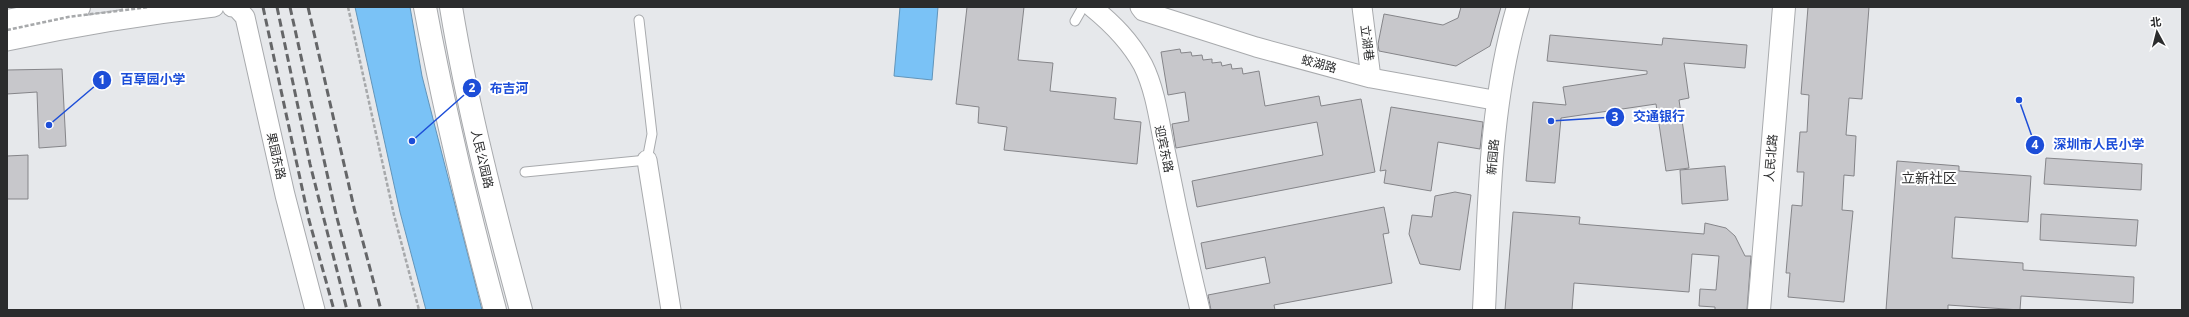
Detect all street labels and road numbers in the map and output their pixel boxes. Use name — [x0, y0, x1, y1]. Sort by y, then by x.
street label: 立湖巷 — [1357, 24, 1378, 62]
street label: 蛟湖路 — [1300, 51, 1339, 76]
street label: 迎宾东路 — [1151, 124, 1178, 174]
street label: 人民公园路 — [467, 128, 498, 190]
street label: 果园东路 — [263, 131, 290, 181]
street label: 人民北路 — [1760, 133, 1781, 183]
street label: 新园路 — [1482, 138, 1503, 176]

